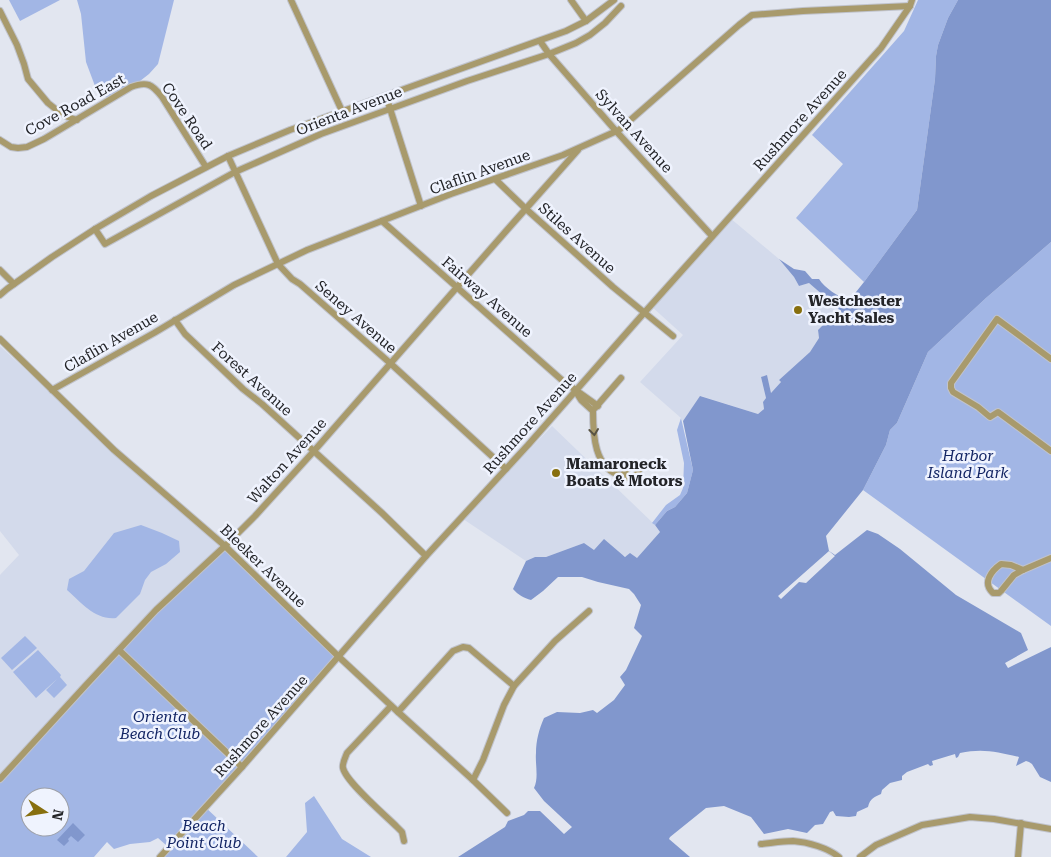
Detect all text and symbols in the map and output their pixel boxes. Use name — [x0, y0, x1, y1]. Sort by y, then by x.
street label: Rushmore Avenue — [749, 65, 851, 175]
street label: Cove Road East — [22, 70, 128, 140]
street label: Cove Road — [158, 79, 216, 153]
street label: Orienta Avenue — [293, 83, 405, 139]
street label: Sylvan Avenue — [592, 85, 676, 177]
street label: Claflin Avenue — [427, 145, 533, 199]
street label: Stiles Avenue — [535, 199, 619, 277]
street label: Fairway Avenue — [438, 253, 536, 341]
street label: Seney Avenue — [312, 277, 400, 357]
place label: Westchester Yacht Sales — [808, 292, 902, 327]
marker: Westchester Yacht Sales — [792, 304, 804, 316]
street label: Claflin Avenue — [61, 308, 161, 376]
street label: Forest Avenue — [208, 338, 296, 420]
street label: Rushmore Avenue — [479, 368, 581, 478]
street label: Walton Avenue — [244, 414, 330, 508]
one-way arrow — [588, 429, 599, 437]
park label: Harbor Island Park — [927, 447, 1009, 482]
place label: Mamaroneck Boats & Motors — [566, 455, 683, 490]
marker: Mamaroneck Boats & Motors — [550, 467, 562, 479]
street label: Bleeker Avenue — [216, 521, 310, 611]
street label: Rushmore Avenue — [210, 671, 312, 781]
park label: Orienta Beach Club — [119, 708, 200, 743]
north arrow — [20, 787, 70, 837]
text: N — [49, 808, 67, 822]
park label: Beach Point Club — [166, 817, 242, 852]

